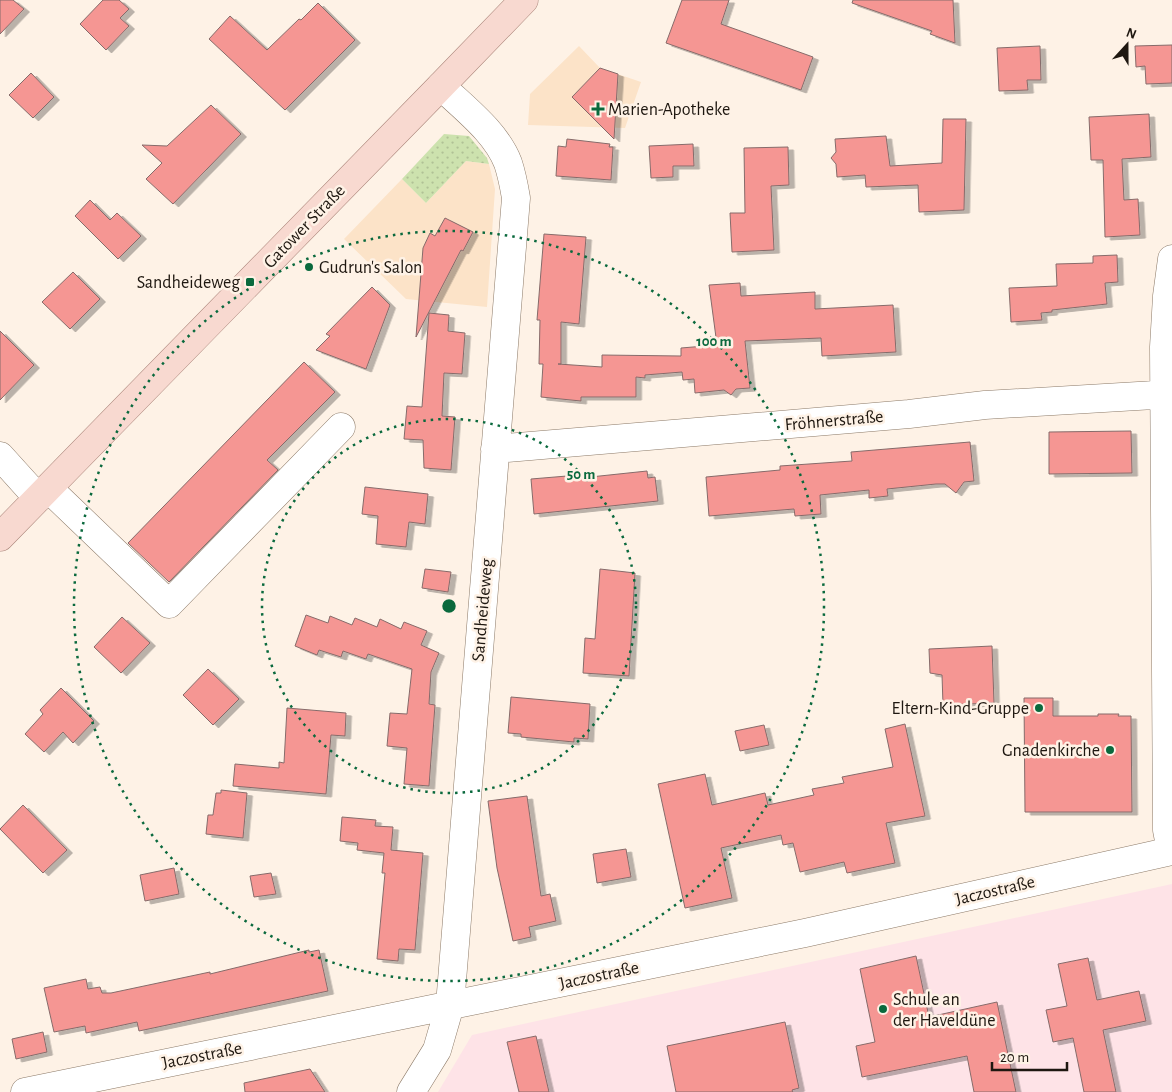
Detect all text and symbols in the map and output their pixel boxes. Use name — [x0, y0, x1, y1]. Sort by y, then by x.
north arrow — [1102, 20, 1152, 70]
text: N — [1124, 26, 1138, 42]
place label: Marien-Apotheke — [608, 101, 730, 119]
marker: Marien-Apotheke — [592, 103, 604, 115]
street label: Gatower Straße — [261, 181, 349, 272]
place label: Gudrun's Salon — [319, 259, 422, 277]
marker: Gudrun's Salon — [303, 261, 315, 273]
place label: Sandheideweg — [137, 274, 240, 292]
marker: Sandheideweg — [244, 276, 256, 288]
text: 100 m — [696, 334, 732, 349]
street label: Fröhnerstraße — [784, 408, 884, 434]
text: 50 m — [567, 467, 595, 482]
street label: Sandheideweg — [470, 558, 496, 662]
centre of rings — [440, 597, 458, 615]
place label: Eltern-Kind-Gruppe — [892, 700, 1029, 718]
marker: Eltern-Kind-Gruppe — [1033, 702, 1045, 714]
place label: Gnadenkirche — [1002, 742, 1100, 760]
marker: Gnadenkirche — [1104, 744, 1116, 756]
street label: Jaczostraße — [954, 873, 1037, 909]
street label: Jaczostraße — [558, 959, 641, 993]
place label: Schule an der Haveldüne — [893, 991, 995, 1030]
marker: Schule an der Haveldüne — [877, 1003, 889, 1015]
street label: Jaczostraße — [161, 1039, 244, 1073]
scale bar — [992, 1040, 1067, 1072]
text: 20 m — [1000, 1050, 1029, 1065]

